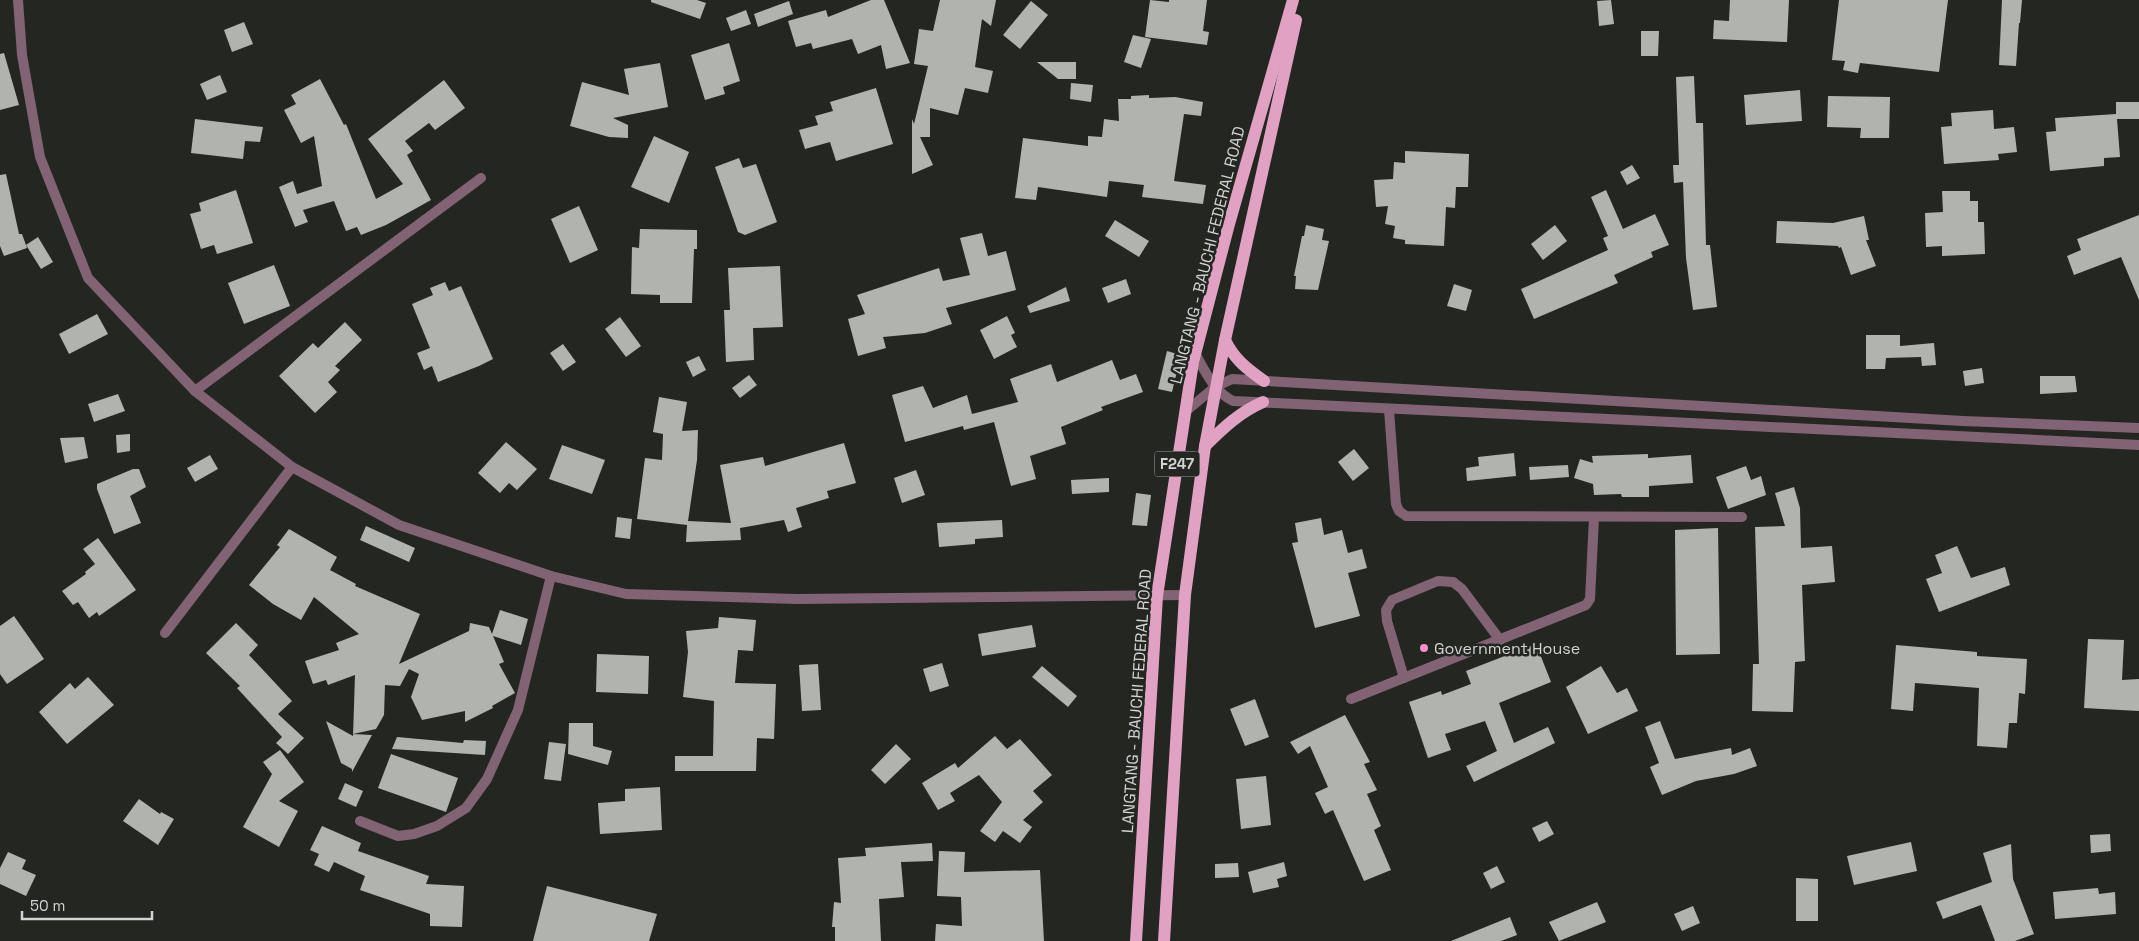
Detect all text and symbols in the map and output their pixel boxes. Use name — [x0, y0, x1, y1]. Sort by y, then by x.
street label: LANGTANG - BAUCHI FEDERAL ROAD — [1165, 124, 1250, 386]
road number: F247 — [1154, 452, 1200, 476]
street label: LANGTANG - BAUCHI FEDERAL ROAD — [1117, 568, 1156, 834]
place label: Government House — [1434, 638, 1580, 659]
marker: Government House — [1418, 642, 1430, 654]
scale bar — [22, 888, 152, 920]
text: 50 m — [30, 896, 65, 915]

